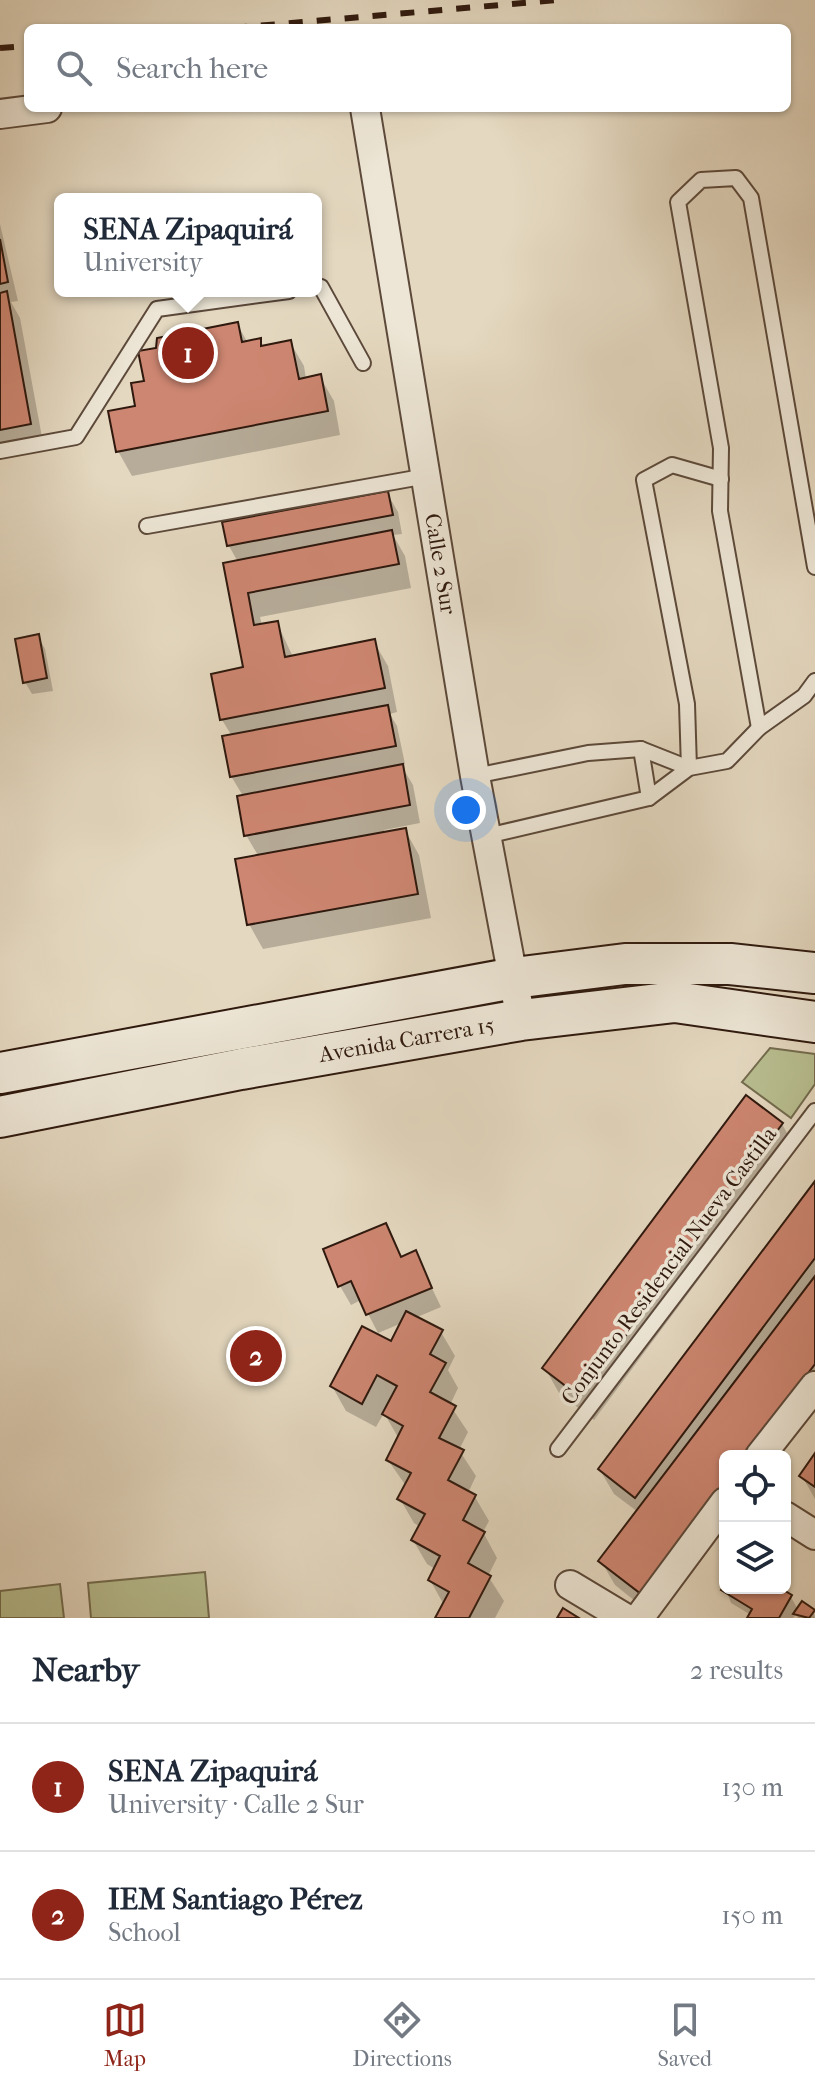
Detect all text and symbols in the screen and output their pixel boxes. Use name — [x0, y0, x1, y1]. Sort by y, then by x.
search box — [24, 24, 791, 112]
icon: search — [52, 46, 96, 90]
text: Search here — [116, 51, 268, 86]
popup — [54, 193, 322, 297]
text: SENA Zipaquirá — [83, 212, 293, 247]
text: University — [83, 247, 203, 278]
pin: 1 — [162, 323, 214, 383]
street label: Calle 2 Sur — [419, 512, 461, 617]
your location — [446, 790, 486, 830]
street label: Avenida Carrera 15 — [316, 1012, 496, 1068]
street label: Conjunto Residencial Nueva Castilla — [556, 1121, 783, 1410]
pin: 2 — [230, 1326, 282, 1386]
map controls — [719, 1450, 791, 1594]
button: locate — [719, 1450, 791, 1522]
button: layers — [719, 1522, 791, 1594]
text: Nearby — [32, 1650, 139, 1690]
text: 2 results — [690, 1655, 783, 1686]
text: SENA Zipaquirá — [108, 1754, 317, 1789]
text: 1 — [53, 1772, 63, 1803]
text: 130 m — [722, 1772, 783, 1803]
text: University · Calle 2 Sur — [108, 1789, 364, 1820]
text: IEM Santiago Pérez — [108, 1882, 362, 1917]
text: 2 — [51, 1900, 65, 1931]
text: 150 m — [721, 1900, 783, 1931]
text: School — [108, 1917, 181, 1948]
tab: Map — [103, 1998, 147, 2072]
tab: Directions — [353, 1998, 452, 2072]
tab: Saved — [658, 1998, 712, 2072]

